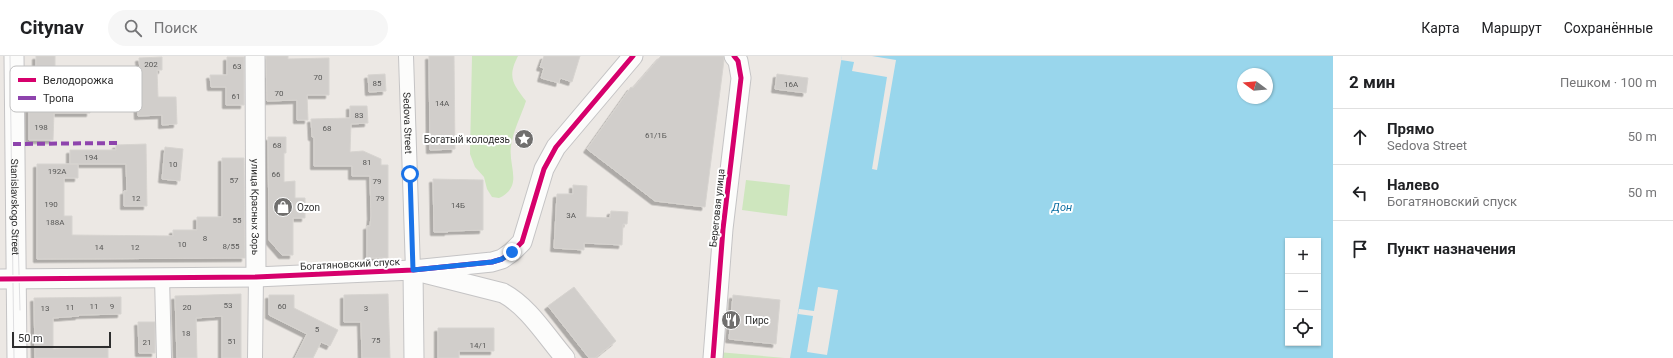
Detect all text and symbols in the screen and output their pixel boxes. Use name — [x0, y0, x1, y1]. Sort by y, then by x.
search box — [108, 10, 388, 46]
text: Citynav — [20, 16, 84, 39]
icon: search — [122, 17, 144, 39]
text: Поиск — [154, 19, 198, 37]
text: Карта — [1421, 20, 1460, 36]
text: Маршрут — [1482, 20, 1542, 36]
text: Сохранённые — [1564, 20, 1653, 36]
house number: 202 — [144, 60, 158, 69]
house number: 63 — [233, 62, 242, 71]
legend — [10, 66, 142, 112]
north arrow — [1237, 68, 1273, 104]
text: 2 мин — [1349, 72, 1395, 92]
house number: 70 — [314, 73, 323, 82]
text: Велодорожка — [43, 74, 114, 87]
text: Пешком · 100 m — [1560, 75, 1657, 90]
house number: 85 — [373, 79, 382, 88]
house number: 16А — [784, 80, 799, 89]
house number: 70 — [275, 89, 284, 98]
text: Тропа — [43, 92, 74, 105]
house number: 61 — [232, 92, 241, 101]
street label: Sedova Street — [402, 92, 415, 154]
house number: 14А — [435, 99, 450, 108]
house number: 83 — [355, 111, 364, 120]
text: Прямо — [1387, 120, 1434, 138]
house number: 198 — [34, 123, 48, 132]
house number: 68 — [323, 124, 332, 133]
icon: ahead — [1349, 126, 1371, 148]
place icon: Богатый колодезь — [513, 128, 535, 150]
text: 50 m — [1628, 129, 1657, 144]
house number: 61/1Б — [645, 131, 667, 140]
place label: Богатый колодезь — [424, 134, 510, 145]
text: Sedova Street — [1387, 138, 1467, 153]
house number: 68 — [273, 141, 282, 150]
house number: 194 — [84, 153, 98, 162]
house number: 81 — [363, 158, 372, 167]
street label: Stanislavskogo Street — [10, 159, 21, 255]
street label: улица Красных Зорь — [250, 159, 261, 255]
house number: 10 — [169, 160, 178, 169]
route start — [401, 165, 419, 183]
house number: 192А — [48, 167, 67, 176]
street label: Береговая улица — [707, 168, 727, 248]
house number: 66 — [272, 170, 281, 179]
house number: 57 — [230, 176, 239, 185]
text: Налево — [1387, 176, 1439, 194]
house number: 79 — [373, 177, 382, 186]
icon: left — [1349, 182, 1371, 204]
text: 50 m — [1628, 185, 1657, 200]
house number: 12 — [132, 194, 141, 203]
house number: 79 — [376, 194, 385, 203]
text: Богатяновский спуск — [1387, 194, 1517, 209]
shop icon: Ozon — [272, 196, 294, 218]
house number: 190 — [44, 200, 58, 209]
house number: 14Б — [451, 201, 465, 210]
water label: Дон — [1051, 201, 1072, 214]
place label: Ozon — [297, 202, 320, 213]
house number: 3А — [566, 211, 577, 220]
house number: 55 — [233, 216, 242, 225]
house number: 188А — [46, 218, 65, 227]
house number: 8 — [203, 234, 208, 243]
map controls — [1285, 238, 1321, 346]
button: + — [1285, 238, 1321, 274]
icon: arrive — [1349, 238, 1371, 260]
house number: 10 — [178, 240, 187, 249]
text: Пункт назначения — [1387, 240, 1516, 258]
house number: 8/55 — [223, 242, 240, 251]
house number: 14 — [95, 243, 104, 252]
house number: 12 — [131, 243, 140, 252]
route end — [503, 243, 521, 261]
street label: Богатяновский спуск — [300, 256, 401, 272]
button: − — [1285, 274, 1321, 310]
house number: 53 — [224, 301, 233, 310]
house number: 11 — [90, 302, 99, 311]
house number: 9 — [110, 302, 114, 311]
house number: 60 — [278, 302, 287, 311]
house number: 11 — [66, 303, 75, 312]
house number: 20 — [183, 303, 192, 312]
house number: 13 — [41, 304, 50, 313]
house number: 3 — [364, 304, 368, 313]
restaurant icon: Пирс — [720, 309, 742, 331]
button: locate — [1285, 310, 1321, 346]
place label: Пирс — [745, 315, 769, 326]
house number: 5 — [315, 325, 320, 334]
house number: 18 — [182, 329, 191, 338]
scale bar — [12, 330, 111, 349]
text: 50 m — [18, 332, 43, 345]
house number: 75 — [372, 336, 381, 345]
house number: 51 — [228, 337, 237, 346]
house number: 21 — [143, 338, 152, 347]
house number: 14/1 — [470, 341, 486, 350]

